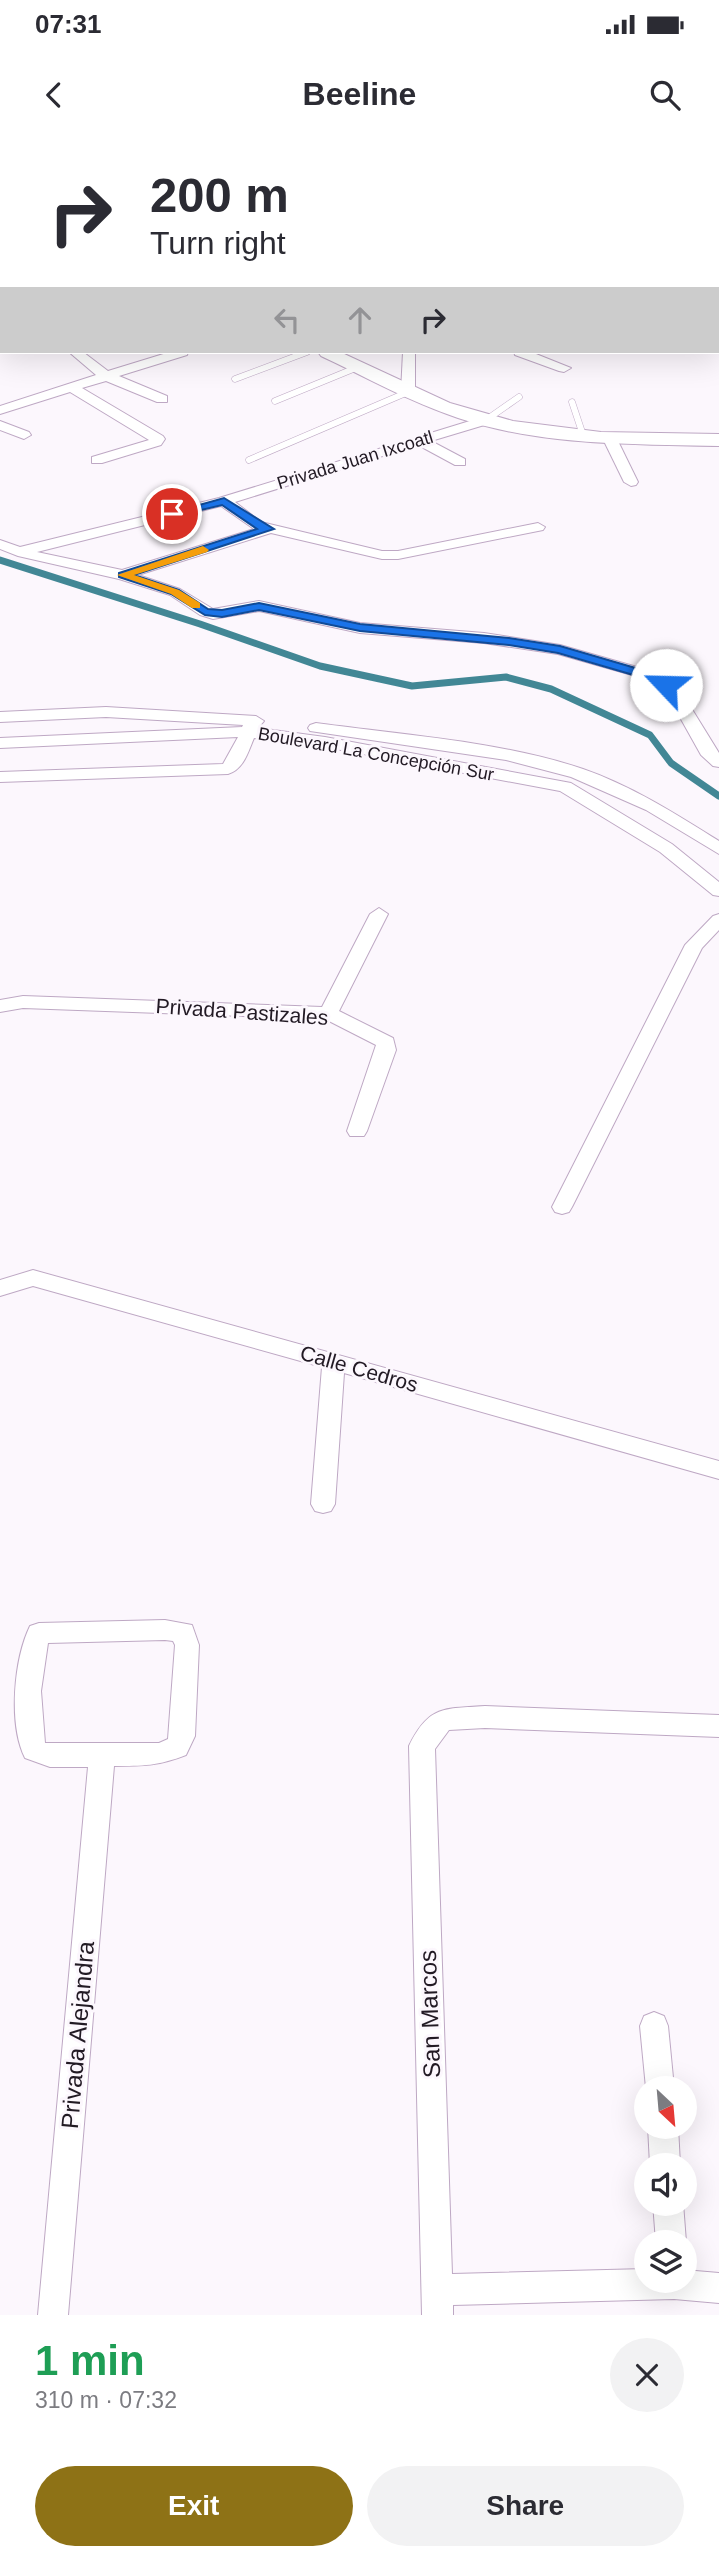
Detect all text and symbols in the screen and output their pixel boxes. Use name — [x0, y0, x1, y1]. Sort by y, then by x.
text: 07:31 — [35, 9, 102, 39]
icon: back — [35, 76, 73, 114]
text: Beeline — [303, 76, 416, 112]
icon: search — [646, 76, 684, 114]
icon: right — [35, 168, 126, 259]
text: 200 m — [150, 168, 289, 222]
text: Turn right — [150, 225, 286, 261]
icon: left — [268, 301, 306, 339]
icon: ahead — [341, 301, 379, 339]
icon: right — [414, 301, 452, 339]
street label: Privada Juan Ixcoatl — [275, 427, 435, 493]
pin — [142, 484, 202, 544]
icon: arrive — [153, 495, 191, 533]
position arrow — [629, 648, 703, 722]
street label: Boulevard La Concepción Sur — [257, 723, 495, 785]
street label: Privada Pastizales — [155, 994, 329, 1029]
street label: Calle Cedros — [298, 1341, 421, 1396]
street label: Privada Alejandra — [56, 1939, 99, 2130]
street label: San Marcos — [414, 1950, 445, 2078]
north arrow — [634, 2076, 696, 2138]
map controls — [634, 2076, 697, 2293]
button: sound — [634, 2153, 697, 2216]
button: layers — [634, 2230, 697, 2293]
text: 1 min — [35, 2337, 145, 2384]
button: close — [610, 2338, 684, 2412]
text: 310 m · 07:32 — [35, 2387, 177, 2413]
button: Exit — [35, 2466, 353, 2546]
button: Share — [367, 2466, 684, 2546]

